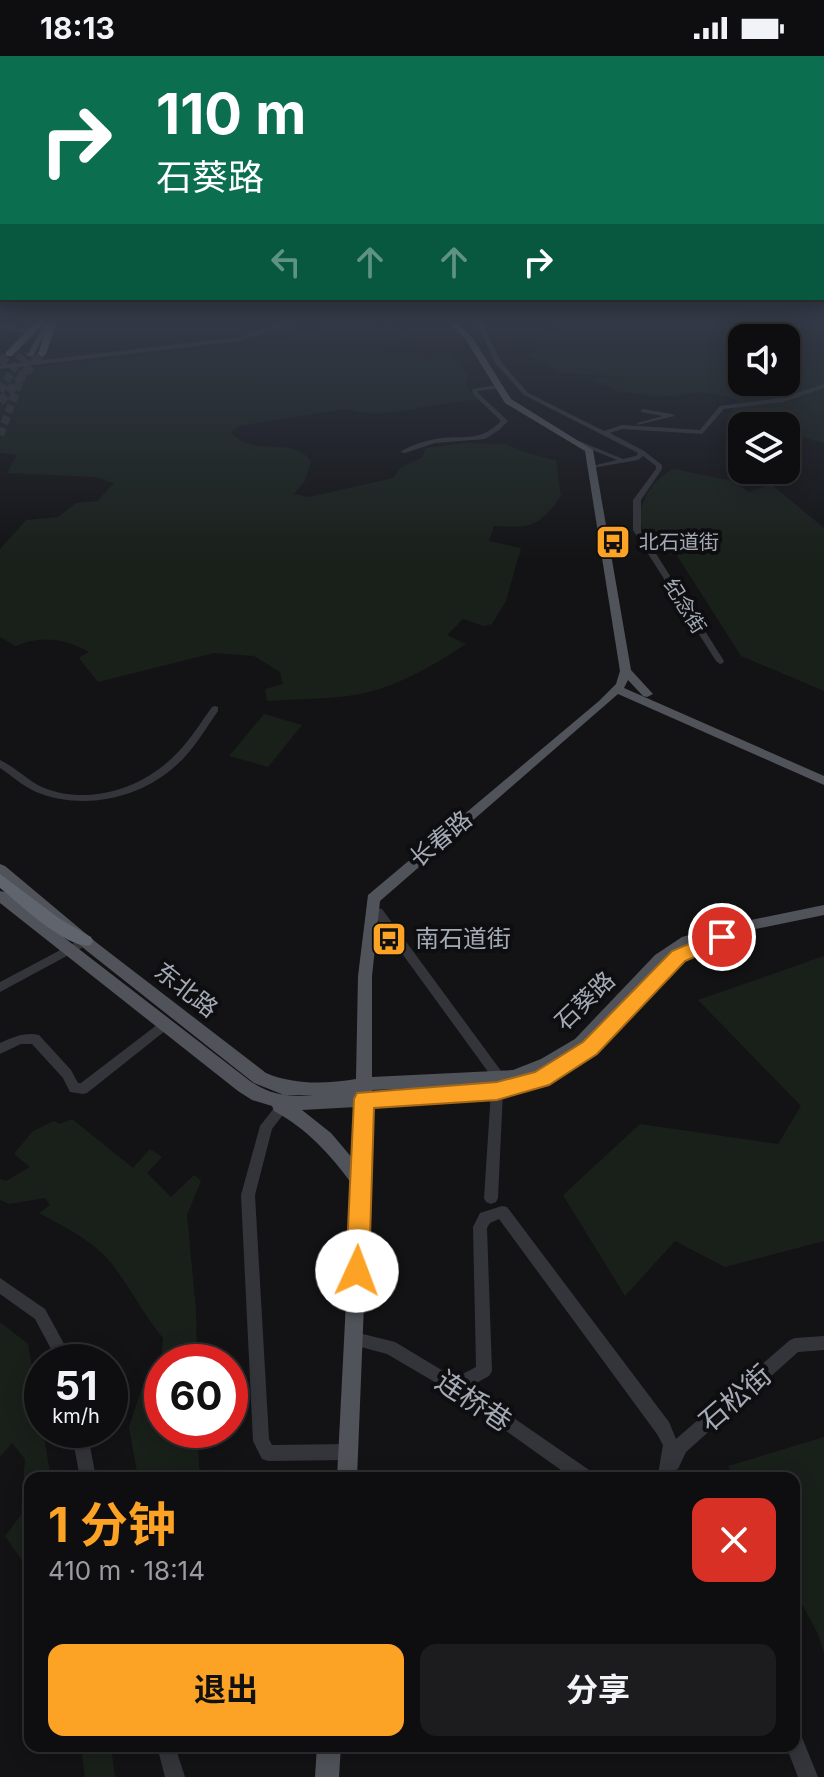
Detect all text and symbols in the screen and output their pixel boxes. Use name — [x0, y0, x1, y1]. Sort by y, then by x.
text: 18:13 — [40, 10, 115, 46]
text: 110 m — [156, 80, 306, 148]
icon: right — [24, 88, 128, 192]
text: 石葵路 — [156, 155, 264, 199]
icon: left — [264, 240, 308, 284]
icon: ahead — [348, 240, 392, 284]
icon: ahead — [432, 240, 476, 284]
icon: right — [516, 240, 560, 284]
map controls — [728, 324, 800, 484]
button: sound — [728, 324, 800, 396]
button: layers — [728, 412, 800, 484]
bus stop icon: 北石道街 — [594, 523, 632, 561]
place label: 北石道街 — [639, 530, 719, 554]
street label: 纪念街 — [659, 574, 711, 638]
street label: 长春路 — [404, 804, 478, 873]
pin — [688, 903, 756, 971]
icon: arrive — [700, 915, 744, 959]
bus stop icon: 南石道街 — [370, 920, 408, 958]
place label: 南石道街 — [415, 924, 511, 953]
street label: 东北路 — [149, 956, 224, 1023]
street label: 石葵路 — [549, 965, 621, 1036]
position arrow — [315, 1229, 399, 1313]
speed limit sign: 60 — [144, 1344, 248, 1448]
street label: 石松街 — [692, 1358, 778, 1438]
text: 51 — [55, 1361, 97, 1410]
street label: 连桥巷 — [430, 1363, 518, 1439]
text: km/h — [52, 1404, 100, 1428]
text: 1 分钟 — [48, 1495, 176, 1554]
button: close — [692, 1498, 776, 1582]
text: 410 m · 18:14 — [48, 1555, 205, 1586]
button: 退出 — [48, 1644, 404, 1736]
button: 分享 — [420, 1644, 776, 1736]

